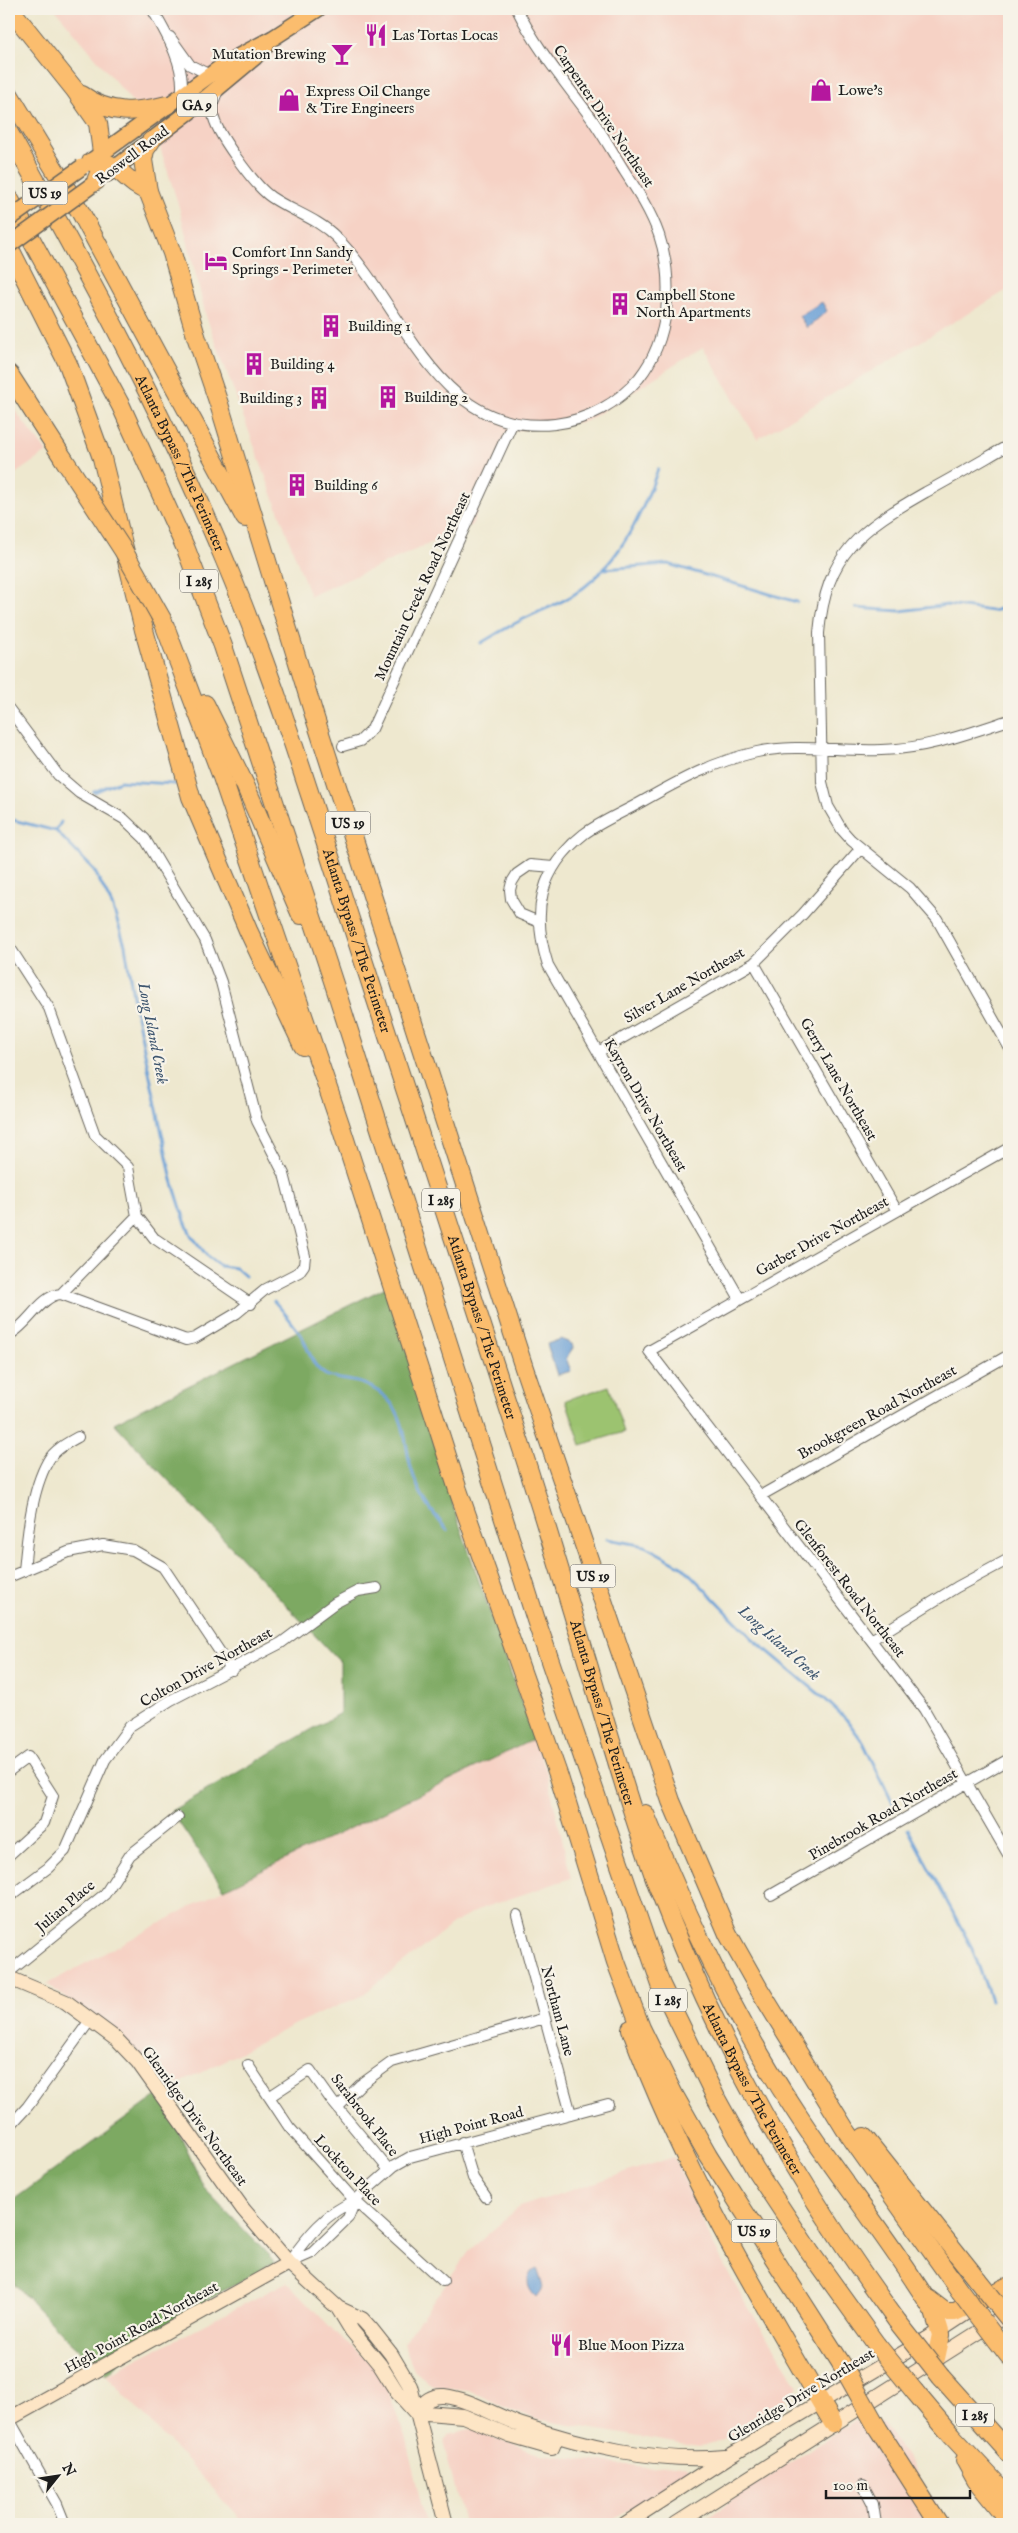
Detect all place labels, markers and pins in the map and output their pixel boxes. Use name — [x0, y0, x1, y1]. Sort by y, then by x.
restaurant icon: Las Tortas Locas — [363, 22, 389, 48]
place label: Las Tortas Locas — [392, 26, 498, 45]
bar icon: Mutation Brewing — [329, 41, 355, 67]
place label: Mutation Brewing — [212, 45, 327, 64]
shop icon: Lowe's — [808, 77, 834, 103]
place label: Lowe's — [838, 81, 883, 100]
place label: Express Oil Change & Tire Engineers — [306, 82, 430, 118]
shop icon: Express Oil Change & Tire Engineers — [276, 87, 302, 113]
place label: Comfort Inn Sandy Springs - Perimeter — [232, 243, 354, 279]
hotel icon: Comfort Inn Sandy Springs - Perimeter — [203, 248, 229, 274]
place label: Campbell Stone North Apartments — [636, 286, 751, 322]
building icon: Campbell Stone North Apartments — [607, 291, 633, 317]
building icon: Building 1 — [318, 313, 344, 339]
place label: Building 1 — [348, 317, 411, 336]
building icon: Building 4 — [241, 351, 267, 377]
place label: Building 4 — [270, 355, 335, 374]
building icon: Building 2 — [375, 384, 401, 410]
building icon: Building 3 — [306, 385, 332, 411]
place label: Building 2 — [404, 388, 468, 407]
place label: Building 3 — [239, 389, 302, 408]
building icon: Building 6 — [284, 472, 310, 498]
place label: Building 6 — [314, 476, 378, 495]
restaurant icon: Blue Moon Pizza — [548, 2332, 574, 2358]
place label: Blue Moon Pizza — [578, 2336, 685, 2355]

